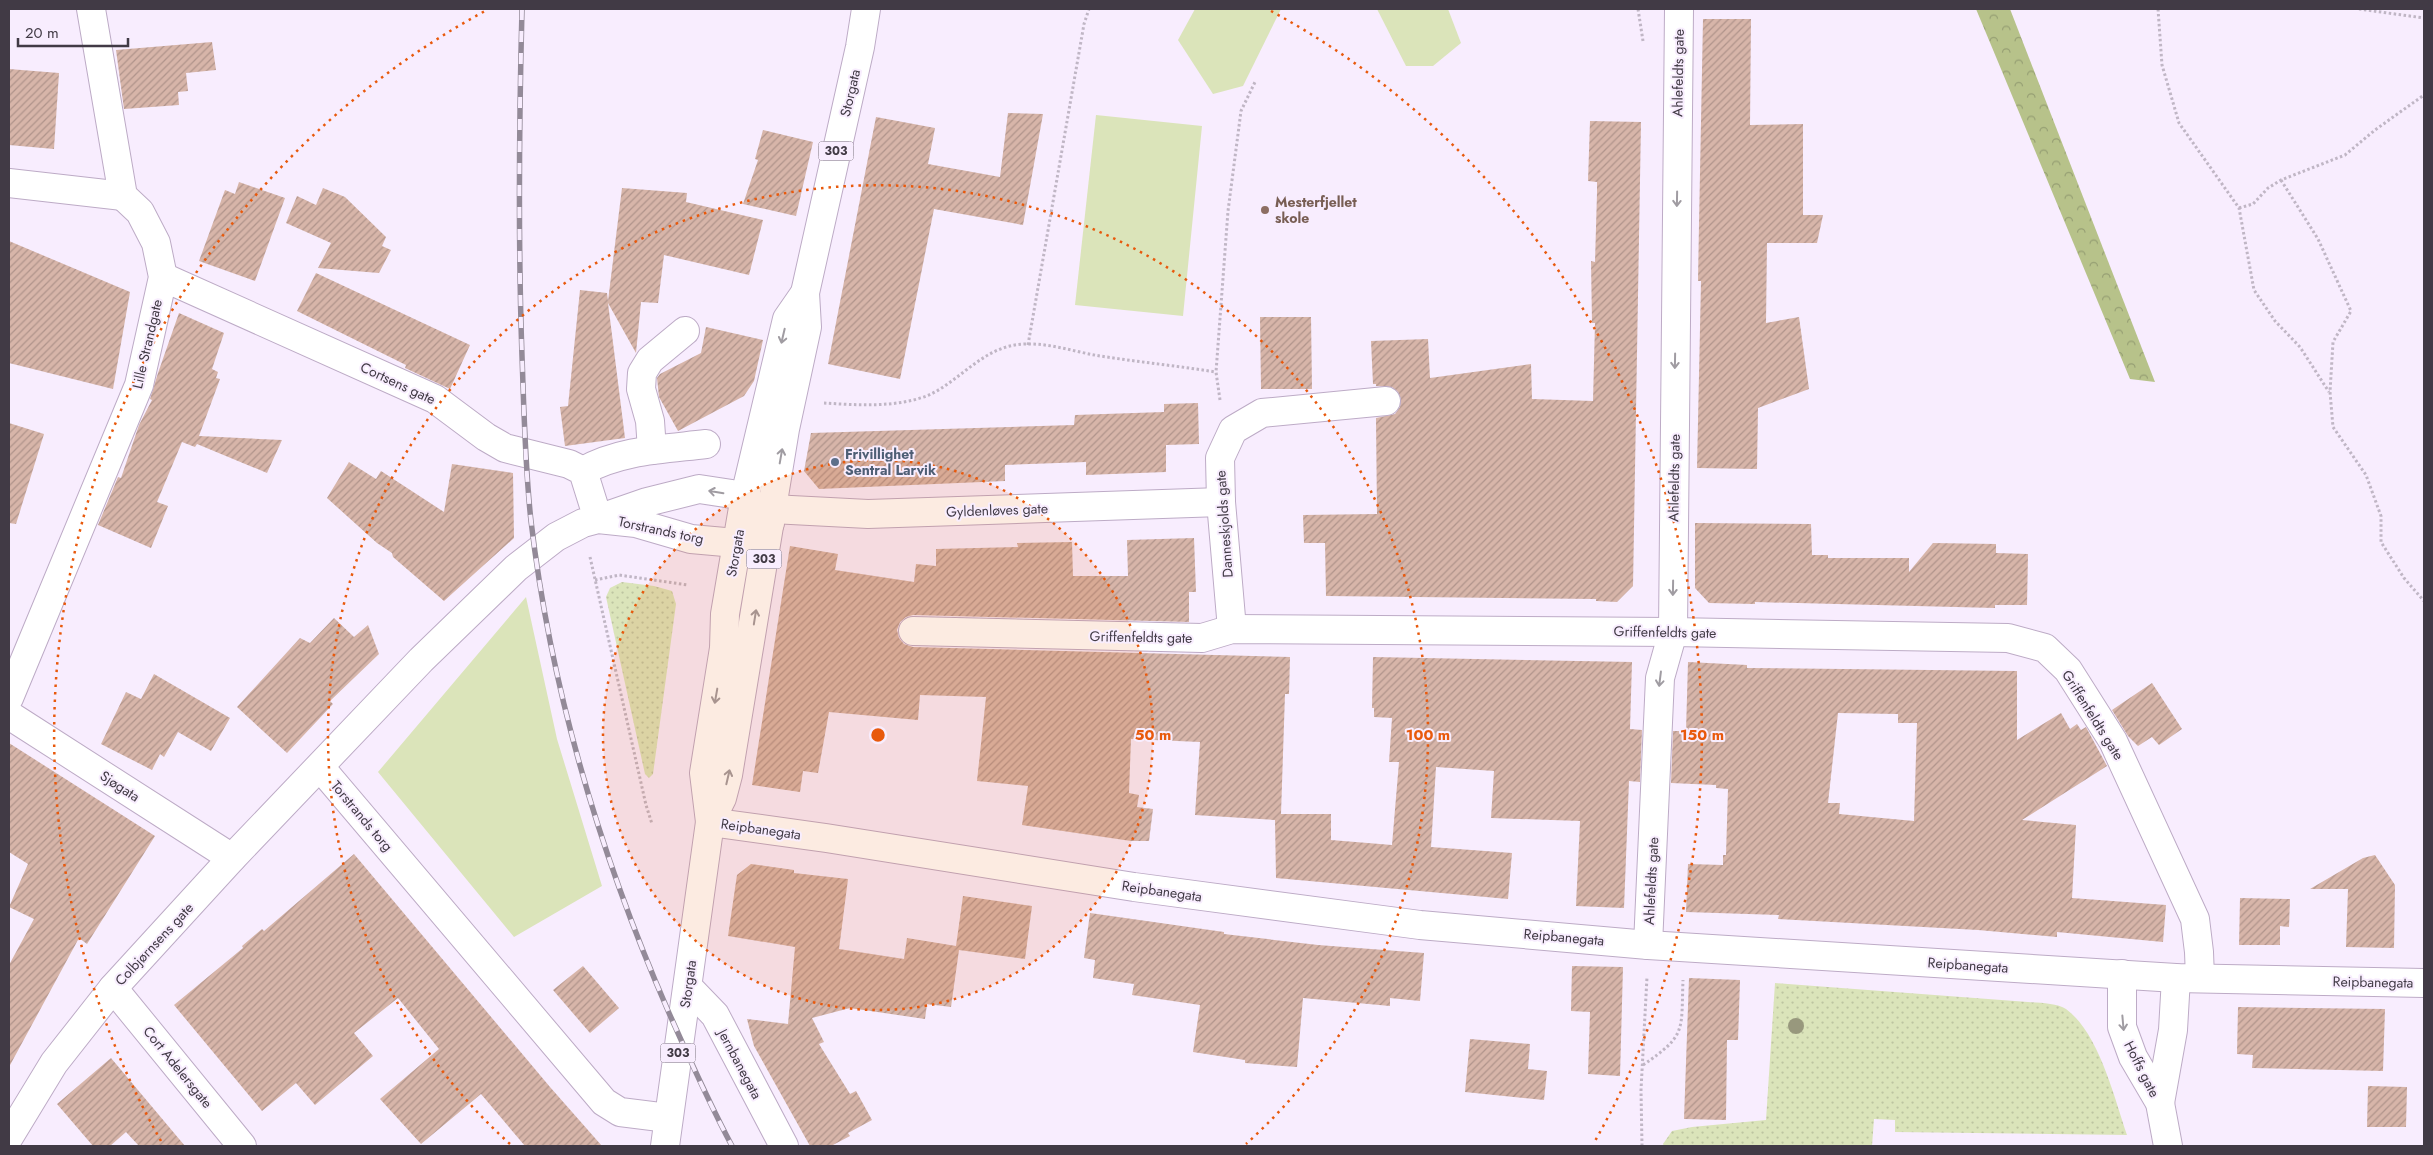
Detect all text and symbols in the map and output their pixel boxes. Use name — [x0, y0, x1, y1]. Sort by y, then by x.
scale bar — [18, 15, 128, 47]
text: 20 m — [25, 22, 59, 44]
street label: Ahlefeldts gate — [1667, 29, 1689, 117]
street label: Storgata — [835, 67, 865, 119]
road number: 303 — [818, 142, 854, 160]
one-way arrow — [1672, 190, 1682, 206]
place label: Mesterfjellet skole — [1275, 192, 1357, 228]
marker: Mesterfjellet skole — [1259, 204, 1271, 216]
street label: Lille Strandgate — [127, 297, 167, 391]
one-way arrow — [778, 327, 787, 343]
one-way arrow — [1670, 352, 1680, 369]
street label: Cortsens gate — [357, 357, 439, 409]
street label: Ahlefeldts gate — [1663, 434, 1685, 522]
place label: Frivillighet Sentral Larvik — [845, 444, 936, 480]
one-way arrow — [777, 449, 787, 465]
marker: Frivillighet Sentral Larvik — [829, 456, 841, 468]
street label: Danneskjolds gate — [1210, 470, 1238, 578]
one-way arrow — [708, 486, 724, 496]
street label: Gyldenløves gate — [946, 498, 1048, 522]
street label: Torstrands torg — [616, 511, 706, 549]
street label: Storgata — [721, 528, 749, 578]
road number: 303 — [746, 550, 782, 568]
one-way arrow — [1668, 580, 1678, 596]
one-way arrow — [750, 609, 760, 625]
street label: Griffenfeldts gate — [1613, 621, 1717, 643]
street label: Griffenfeldts gate — [1089, 626, 1193, 648]
street label: Griffenfeldts gate — [2057, 666, 2129, 764]
one-way arrow — [1655, 670, 1665, 686]
one-way arrow — [711, 688, 721, 704]
text: 50 m — [1135, 724, 1171, 746]
text: 100 m — [1406, 724, 1450, 746]
text: 150 m — [1680, 724, 1724, 746]
centre of rings — [869, 726, 887, 744]
street label: Sjøgata — [96, 766, 144, 806]
one-way arrow — [723, 769, 733, 785]
street label: Torstrands torg — [326, 776, 398, 856]
street label: Reipbanegata — [720, 813, 802, 845]
street label: Ahlefeldts gate — [1639, 837, 1663, 925]
street label: Reipbanegata — [1121, 875, 1203, 907]
street label: Colbjørnsens gate — [110, 898, 198, 990]
street label: Reipbanegata — [1523, 924, 1605, 950]
street label: Reipbanegata — [1927, 952, 2009, 978]
street label: Storgata — [675, 959, 701, 1009]
street label: Reipbanegata — [2332, 971, 2414, 993]
one-way arrow — [2118, 1015, 2128, 1031]
street label: Cort Adelersgate — [139, 1022, 217, 1112]
street label: Jernbanegata — [712, 1024, 767, 1103]
street label: Hoffs gate — [2119, 1037, 2165, 1101]
road number: 303 — [660, 1044, 696, 1062]

